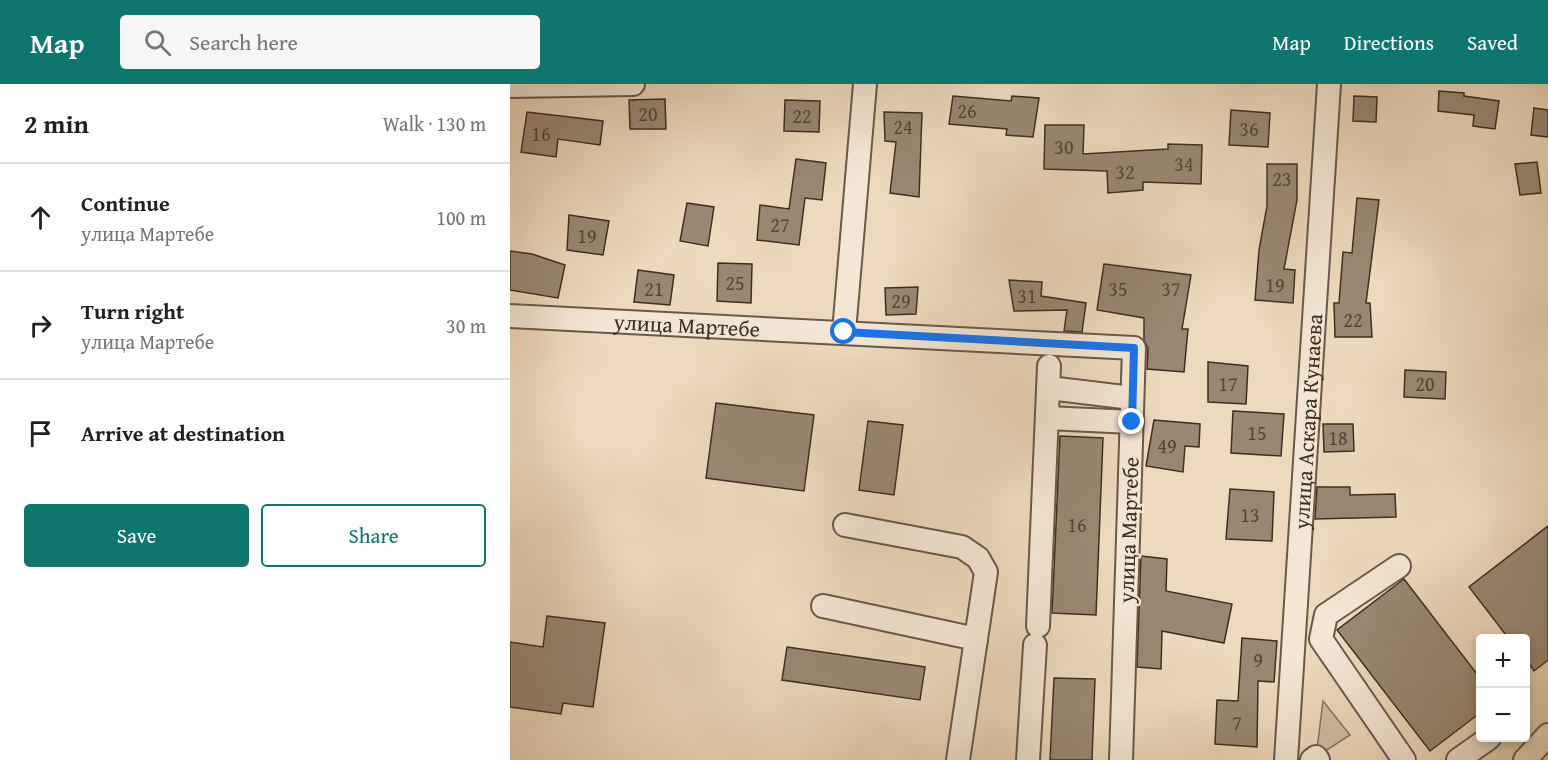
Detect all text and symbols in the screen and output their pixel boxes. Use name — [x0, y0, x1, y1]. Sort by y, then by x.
search box — [120, 15, 540, 69]
text: Map — [30, 22, 84, 63]
icon: search — [141, 26, 174, 59]
text: Search here — [189, 26, 298, 58]
text: Map — [1272, 27, 1311, 58]
text: Directions — [1344, 27, 1434, 58]
text: Saved — [1467, 27, 1518, 58]
house number: 26 — [957, 96, 977, 125]
house number: 20 — [638, 99, 658, 128]
house number: 22 — [792, 101, 812, 130]
text: 2 min — [24, 104, 89, 143]
text: Walk · 130 m — [383, 109, 486, 138]
house number: 24 — [893, 112, 913, 141]
house number: 36 — [1239, 114, 1259, 143]
house number: 16 — [531, 119, 551, 148]
house number: 30 — [1054, 132, 1074, 161]
house number: 34 — [1174, 149, 1194, 178]
house number: 32 — [1115, 157, 1135, 186]
house number: 23 — [1272, 164, 1292, 193]
text: Continue — [81, 187, 170, 219]
icon: ahead — [24, 201, 57, 234]
text: 100 m — [436, 203, 486, 232]
house number: 27 — [770, 210, 790, 239]
text: улица Мартебе — [81, 219, 214, 248]
house number: 19 — [577, 221, 597, 250]
house number: 25 — [725, 268, 745, 297]
house number: 19 — [1265, 270, 1285, 299]
house number: 21 — [644, 274, 664, 303]
house number: 35 — [1108, 274, 1128, 303]
house number: 37 — [1161, 274, 1181, 303]
house number: 31 — [1017, 281, 1037, 310]
house number: 29 — [891, 286, 911, 315]
text: Turn right — [81, 295, 184, 327]
street label: улица Мартебе — [612, 305, 761, 345]
house number: 22 — [1343, 305, 1363, 334]
icon: right — [24, 309, 57, 342]
text: 30 m — [446, 311, 486, 340]
street label: улица Аскара Кунаева — [1285, 312, 1330, 532]
route start — [830, 318, 856, 344]
text: улица Мартебе — [81, 327, 214, 356]
house number: 17 — [1218, 369, 1238, 398]
house number: 20 — [1415, 369, 1435, 398]
route end — [1118, 408, 1144, 434]
icon: arrive — [24, 417, 57, 450]
text: Arrive at destination — [81, 417, 285, 449]
house number: 15 — [1247, 418, 1267, 447]
house number: 18 — [1328, 423, 1348, 452]
house number: 49 — [1157, 431, 1177, 460]
street label: улица Мартебе — [1109, 456, 1147, 605]
house number: 13 — [1240, 500, 1260, 529]
button: Save — [24, 504, 249, 567]
button: Share — [261, 504, 486, 567]
house number: 16 — [1067, 510, 1087, 539]
map controls — [1476, 634, 1530, 742]
button: + — [1476, 634, 1530, 688]
house number: 9 — [1253, 645, 1263, 674]
button: − — [1476, 688, 1530, 742]
house number: 7 — [1232, 708, 1242, 737]

